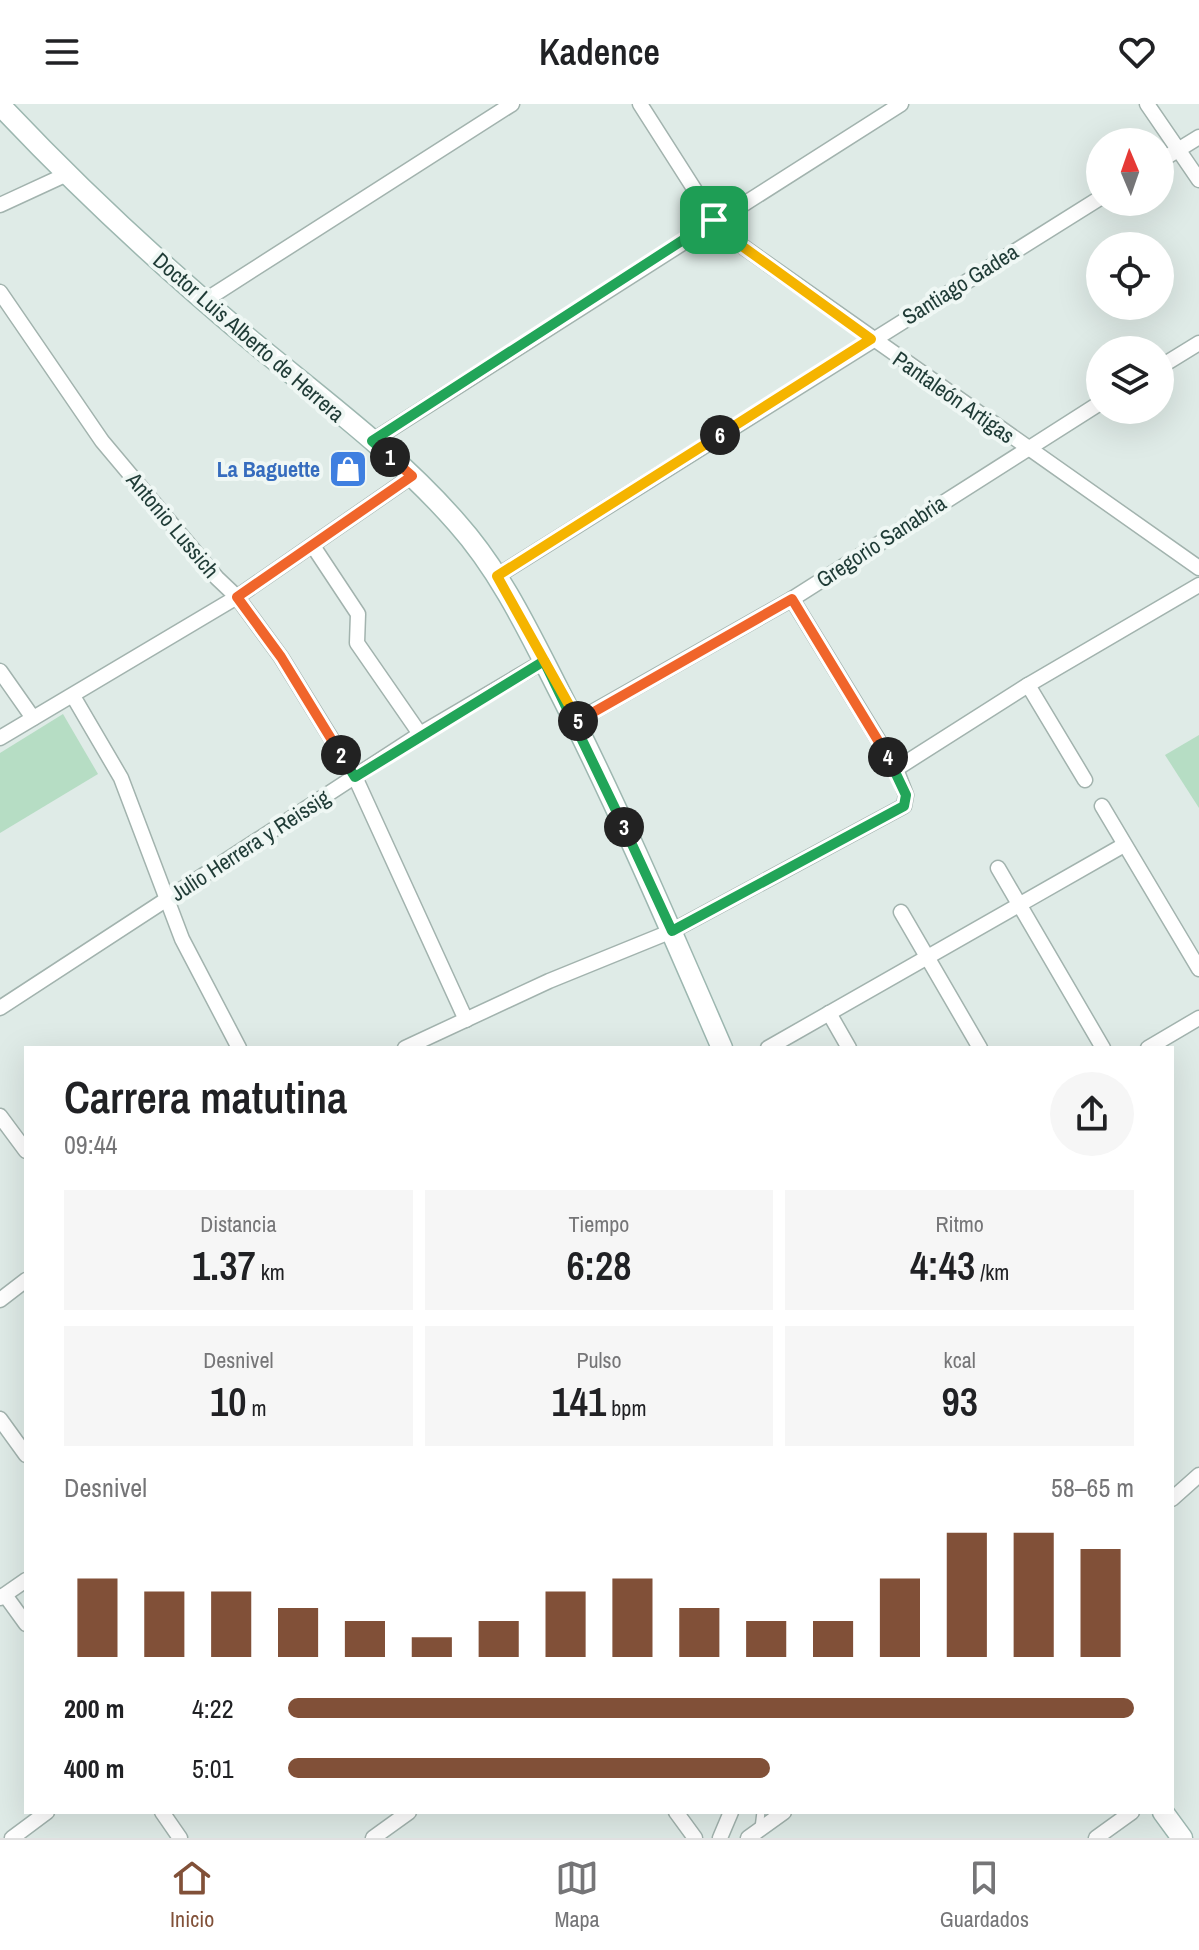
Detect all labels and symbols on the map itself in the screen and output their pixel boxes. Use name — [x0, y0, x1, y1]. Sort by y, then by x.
north arrow — [1086, 128, 1174, 216]
pin — [680, 186, 748, 254]
street label: Santiago Gadea — [896, 236, 1024, 332]
street label: Doctor Luis Alberto de Herrera — [147, 245, 351, 429]
street label: Pantaleón Artigas — [887, 344, 1021, 450]
pin: 6 — [700, 415, 740, 455]
pin: 1 — [370, 437, 410, 477]
shop icon: La Baguette — [327, 448, 369, 490]
place label: La Baguette — [217, 454, 320, 484]
street label: Antonio Lussich — [119, 465, 226, 584]
street label: Gregorio Sanabria — [810, 488, 952, 594]
pin: 5 — [558, 701, 598, 741]
pin: 2 — [321, 735, 361, 775]
pin: 4 — [868, 737, 908, 777]
street label: Julio Herrera y Reissig — [164, 782, 336, 908]
pin: 3 — [604, 807, 644, 847]

